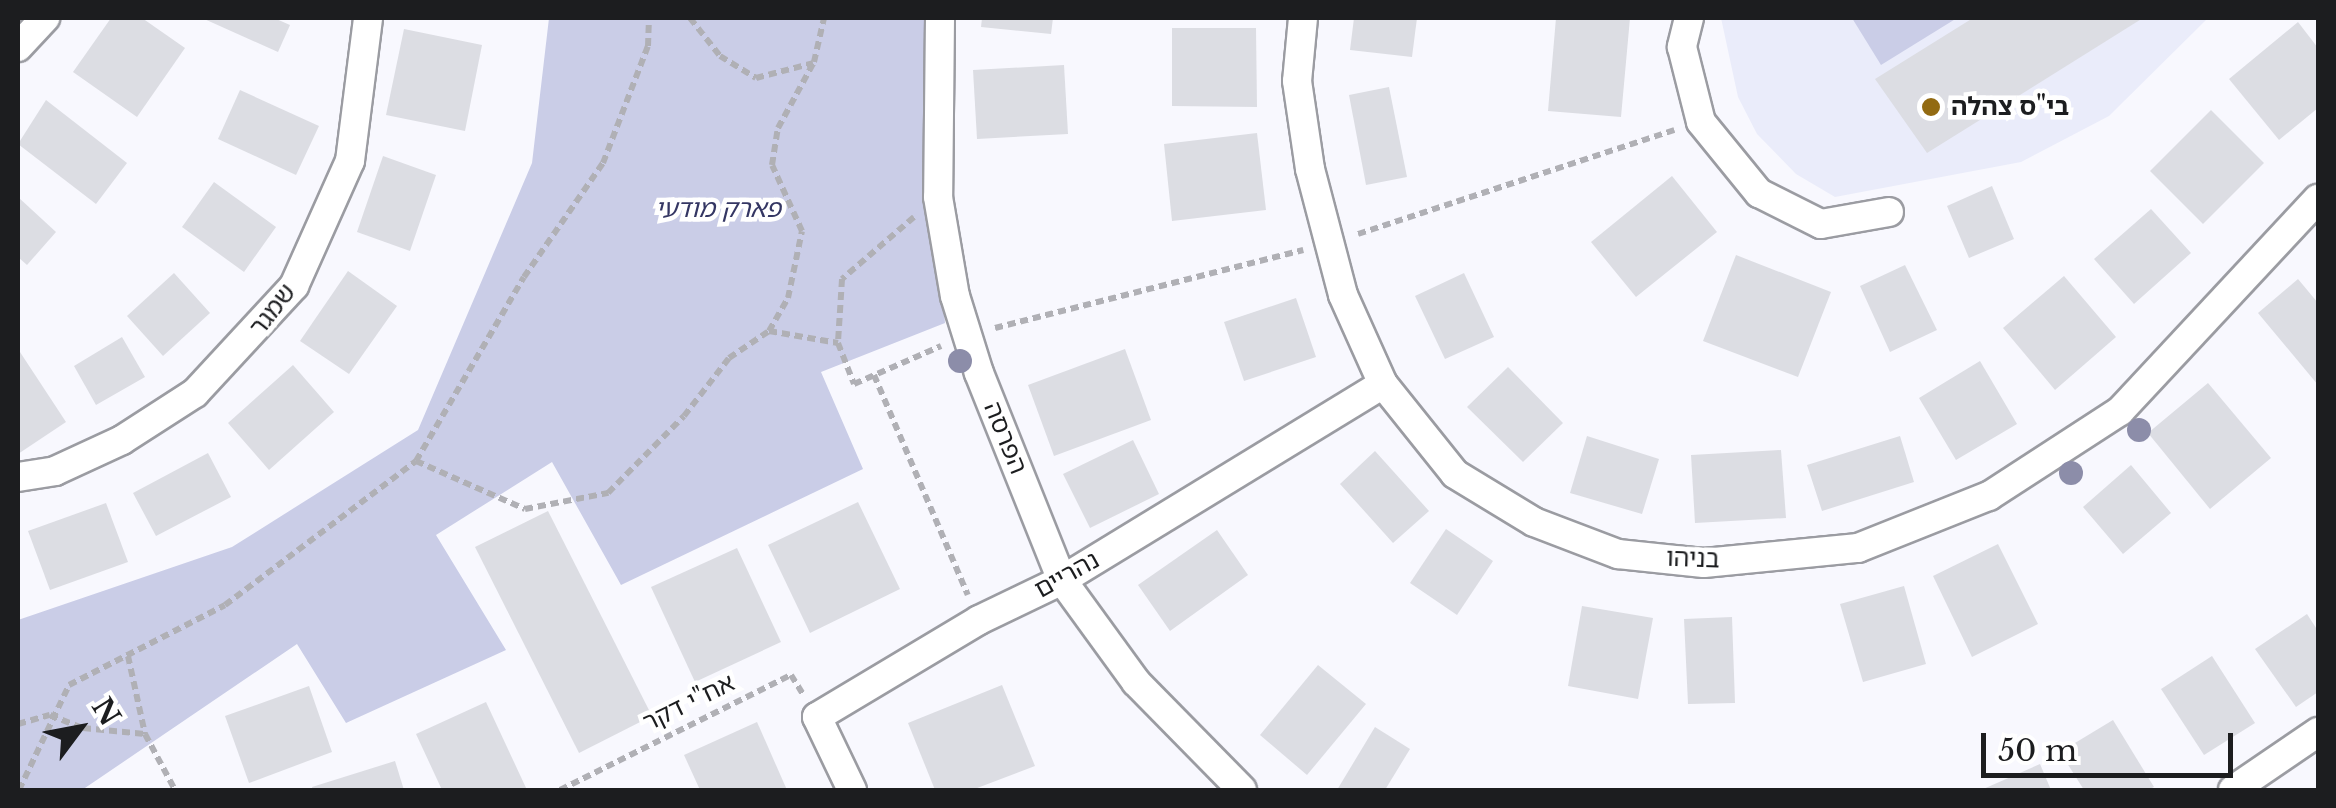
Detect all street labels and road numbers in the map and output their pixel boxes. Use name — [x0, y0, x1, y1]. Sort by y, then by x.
street label: שמגר — [244, 278, 302, 342]
street label: הפרסה — [977, 397, 1033, 479]
street label: בניהו — [1666, 543, 1720, 575]
street label: נהריים — [1029, 545, 1105, 605]
street label: אח"י דקר — [638, 668, 740, 738]

